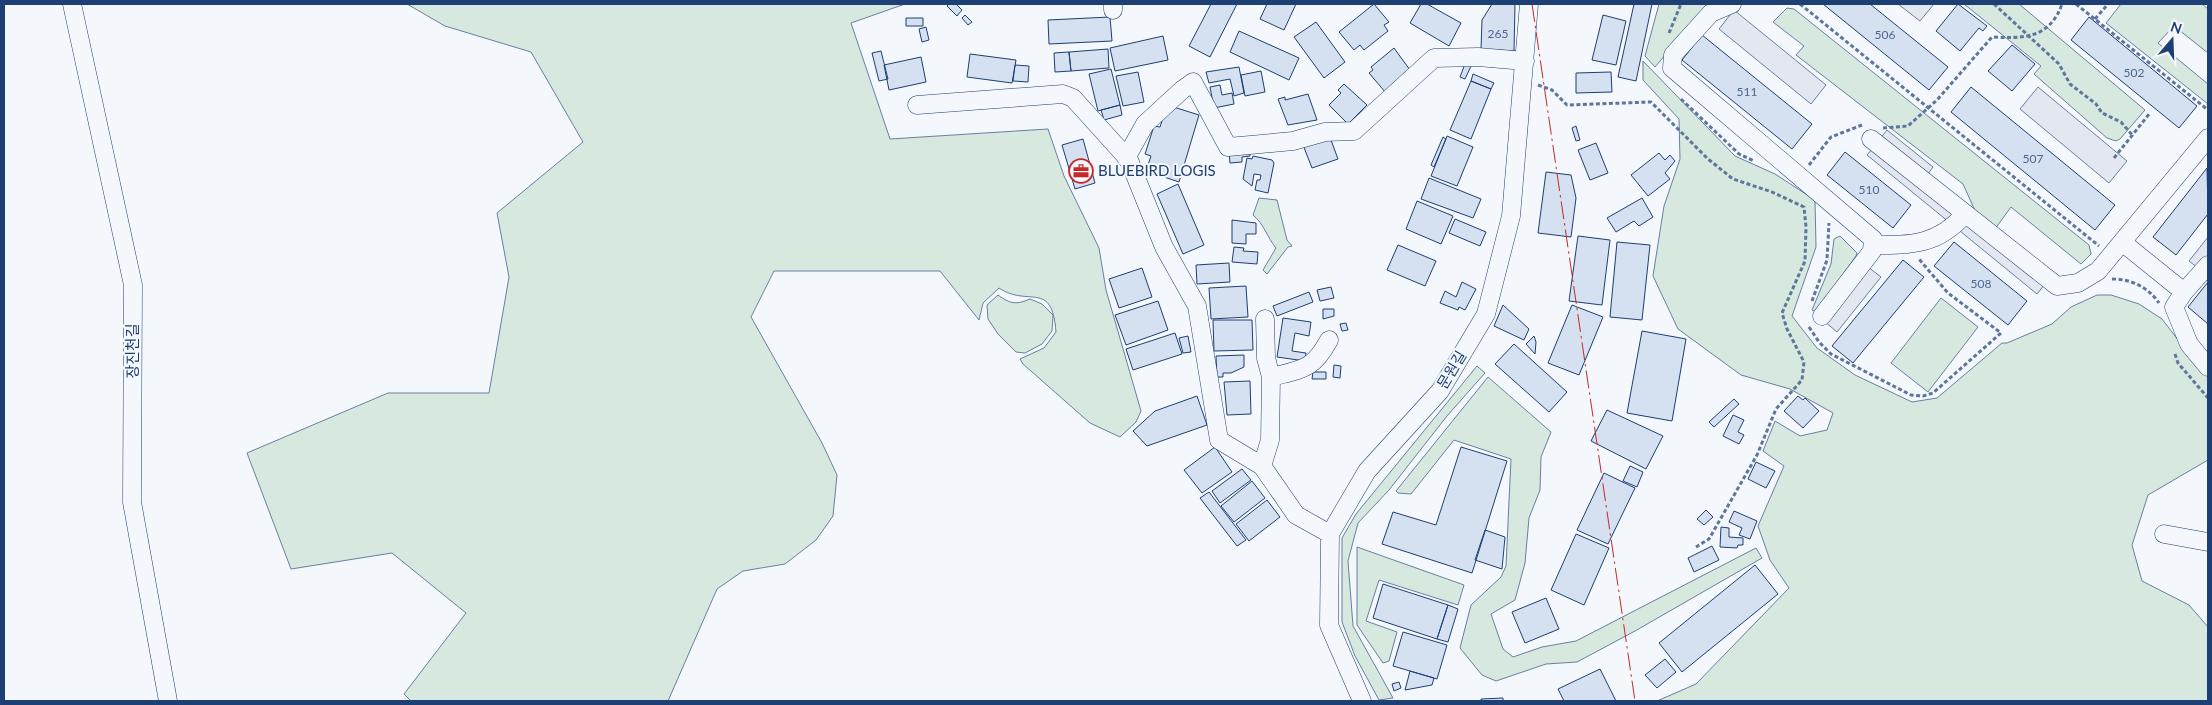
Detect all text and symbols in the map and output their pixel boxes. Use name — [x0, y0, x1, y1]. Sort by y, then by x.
north arrow — [2147, 15, 2197, 65]
text: N — [2169, 17, 2184, 37]
house number: 265 — [1488, 26, 1508, 41]
house number: 506 — [1875, 27, 1895, 42]
house number: 502 — [2124, 65, 2144, 80]
house number: 511 — [1737, 84, 1757, 99]
house number: 507 — [2023, 151, 2043, 166]
office icon: BLUEBIRD LOGIS — [1068, 158, 1094, 184]
place label: BLUEBIRD LOGIS — [1098, 161, 1216, 179]
house number: 510 — [1859, 182, 1879, 197]
house number: 508 — [1971, 276, 1991, 291]
street label: 장진천길 — [123, 323, 141, 379]
street label: 문원길 — [1433, 347, 1470, 392]

